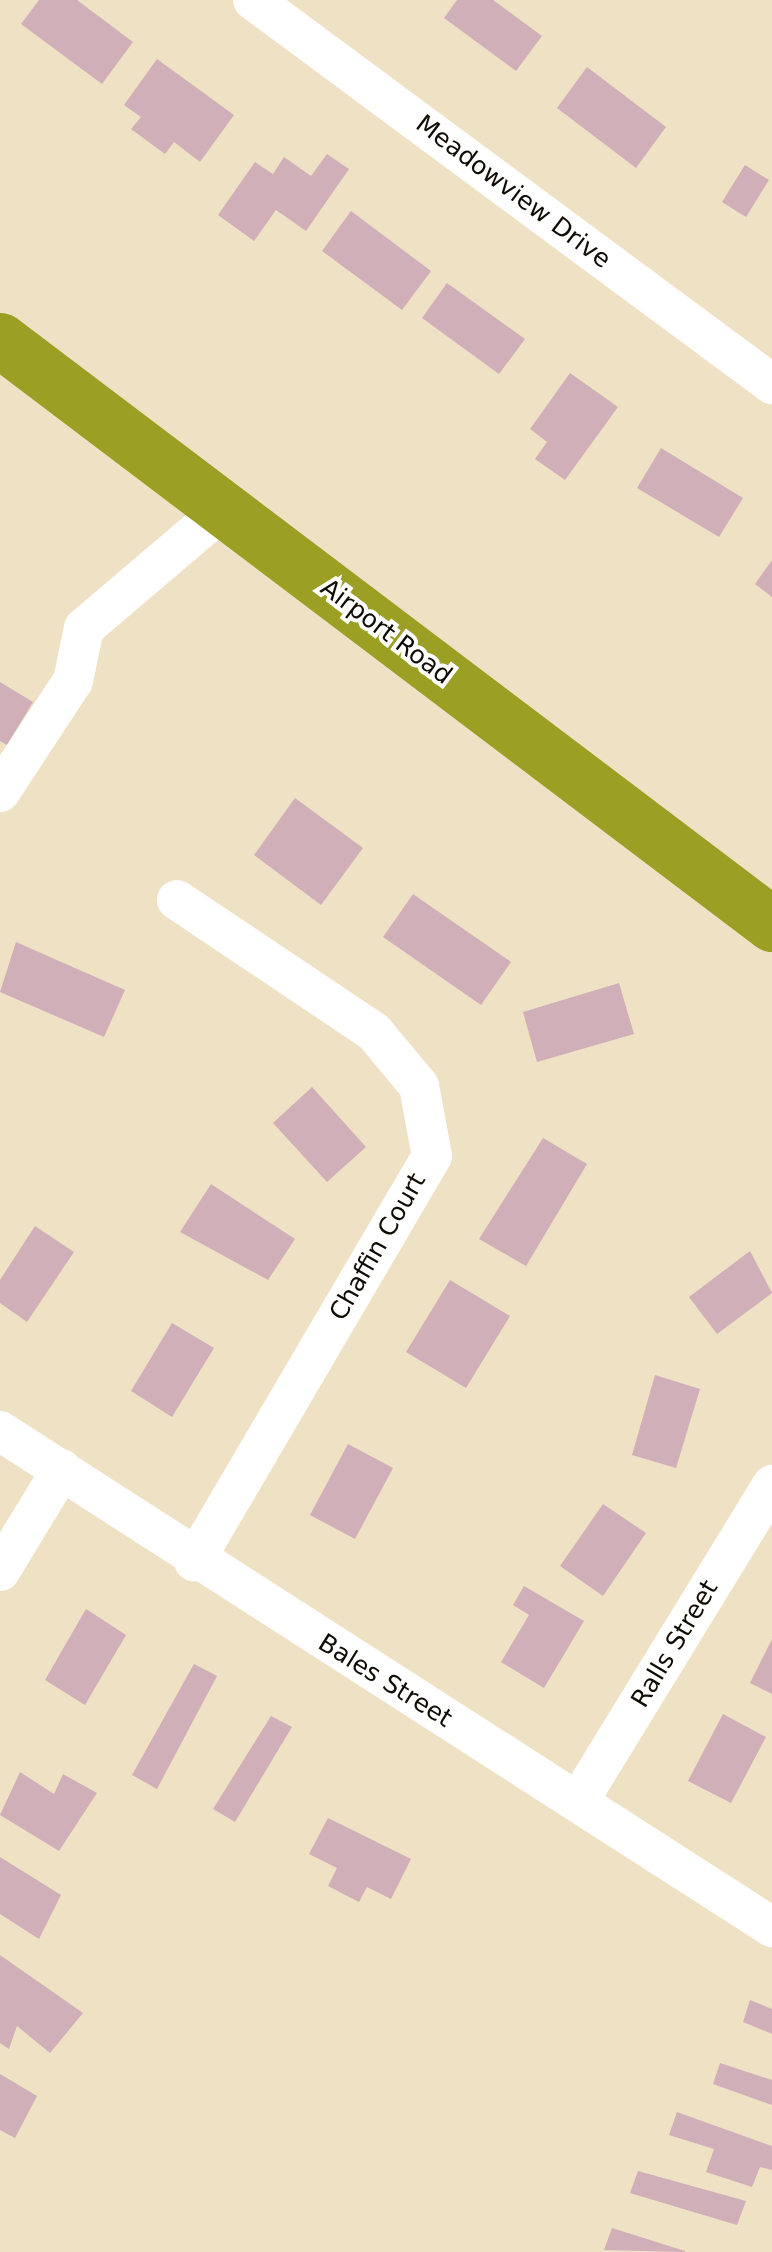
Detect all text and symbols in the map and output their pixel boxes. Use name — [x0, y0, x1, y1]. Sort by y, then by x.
street label: Meadowview Drive — [410, 109, 616, 275]
street label: Airport Road — [315, 573, 457, 691]
street label: Chaffin Court — [324, 1168, 432, 1326]
street label: Ralls Street — [625, 1575, 725, 1713]
street label: Bales Street — [313, 1628, 457, 1734]

